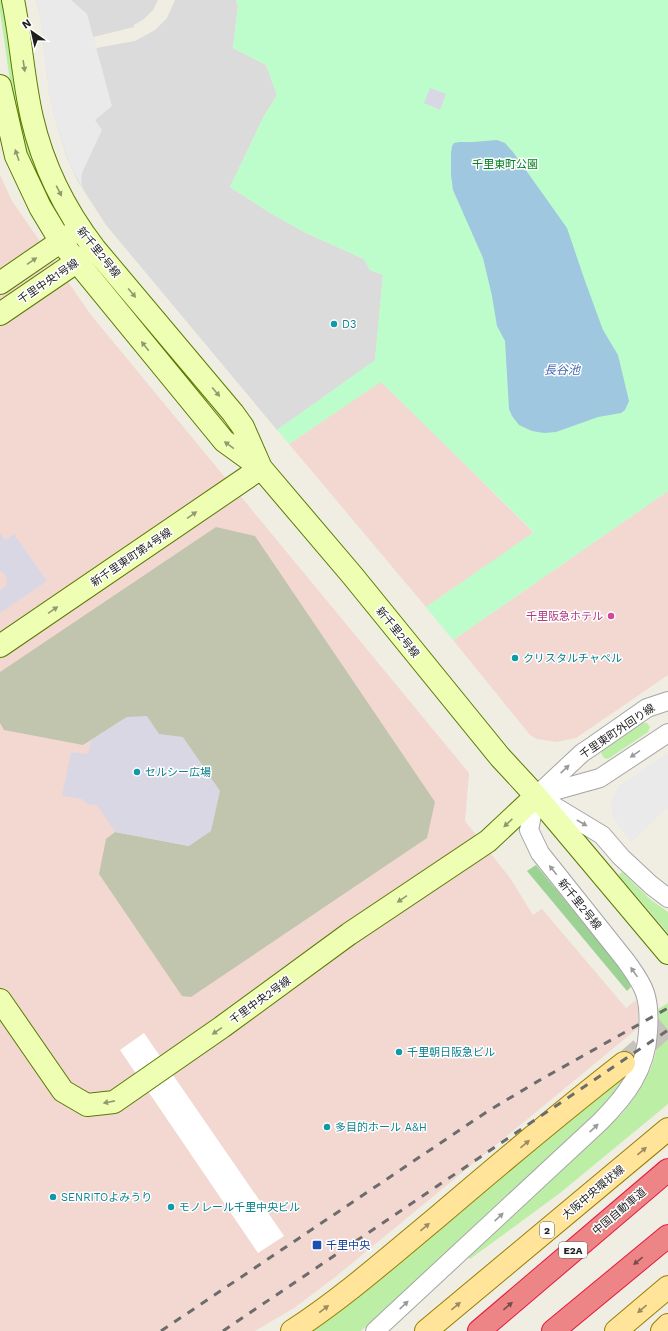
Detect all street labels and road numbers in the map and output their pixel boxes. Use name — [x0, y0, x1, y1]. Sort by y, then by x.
street label: 新千里2号線 — [74, 224, 123, 280]
street label: 千里中央1号線 — [16, 256, 81, 306]
street label: 新千里東町第4号線 — [88, 526, 174, 589]
street label: 新千里2号線 — [373, 604, 422, 660]
street label: 千里東町外回り線 — [577, 701, 657, 761]
street label: 新千里2号線 — [555, 876, 604, 932]
street label: 千里中央2号線 — [227, 974, 293, 1027]
street label: 大阪中央環状線 — [560, 1163, 627, 1222]
street label: 中国自動車道 — [590, 1185, 649, 1238]
road number: 2 — [540, 1222, 554, 1238]
road number: E2A — [559, 1242, 587, 1258]

